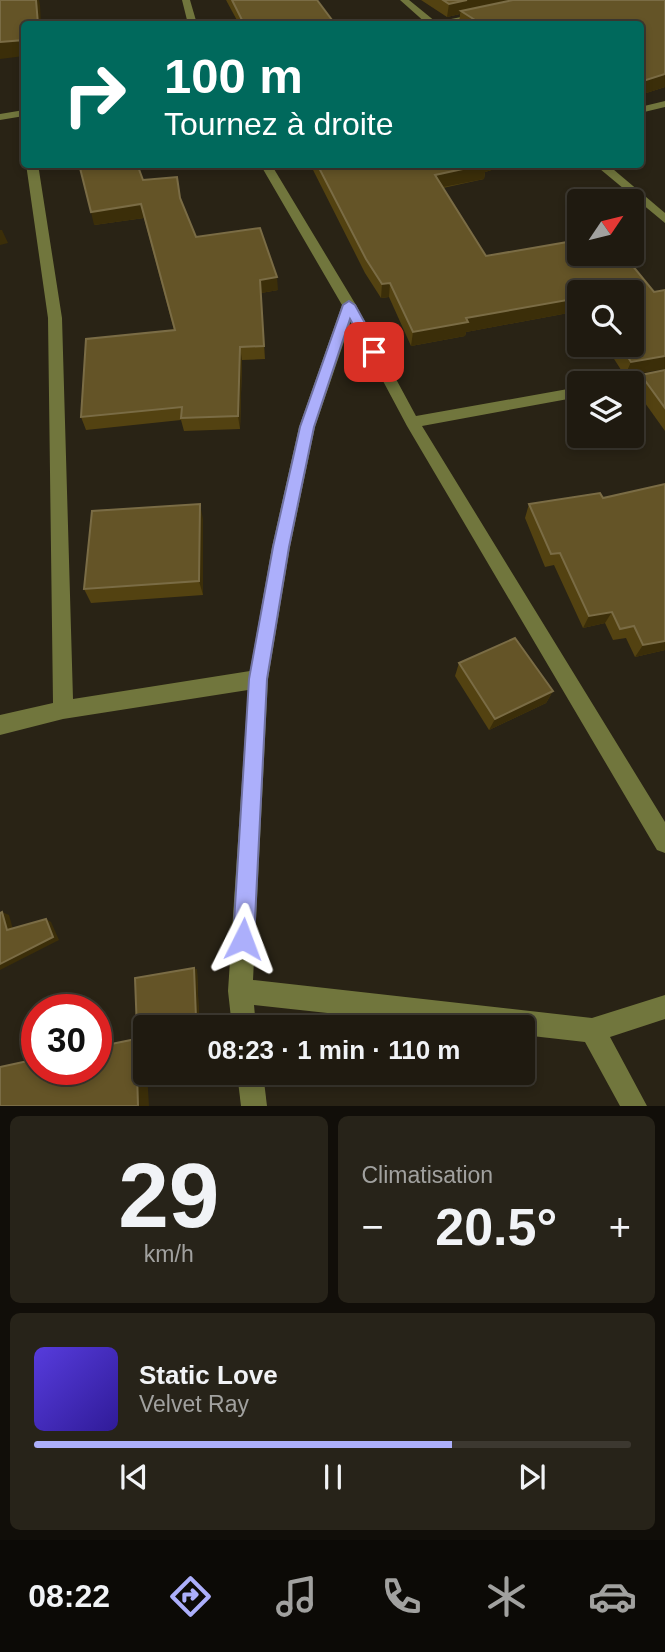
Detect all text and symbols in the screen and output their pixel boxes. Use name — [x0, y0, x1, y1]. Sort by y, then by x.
icon: right — [49, 49, 140, 140]
text: 100 m — [164, 49, 303, 103]
text: Tournez à droite — [164, 106, 393, 142]
north arrow — [567, 189, 644, 266]
map controls — [567, 189, 644, 448]
button: search — [567, 280, 644, 357]
pin — [344, 322, 404, 382]
icon: arrive — [355, 333, 393, 371]
button: layers — [567, 371, 644, 448]
position arrow — [206, 902, 280, 976]
speed limit sign: 30 — [21, 994, 112, 1085]
text: 08:23 · 1 min · 110 m — [208, 1035, 460, 1065]
text: 29 — [118, 1145, 219, 1246]
text: Climatisation — [362, 1162, 493, 1188]
text: 20.5° — [435, 1198, 557, 1256]
text: − — [362, 1206, 384, 1248]
text: + — [609, 1206, 631, 1248]
text: km/h — [144, 1241, 194, 1267]
text: Static Love — [139, 1360, 278, 1390]
text: Velvet Ray — [139, 1391, 249, 1417]
icon: previous — [115, 1458, 153, 1496]
icon: pause — [314, 1458, 352, 1496]
icon: next — [513, 1458, 551, 1496]
icon: directions — [166, 1572, 215, 1621]
icon: music — [272, 1572, 321, 1621]
icon: phone — [377, 1572, 426, 1621]
icon: climate — [482, 1572, 531, 1621]
icon: car — [588, 1572, 637, 1621]
text: 08:22 — [28, 1578, 110, 1614]

